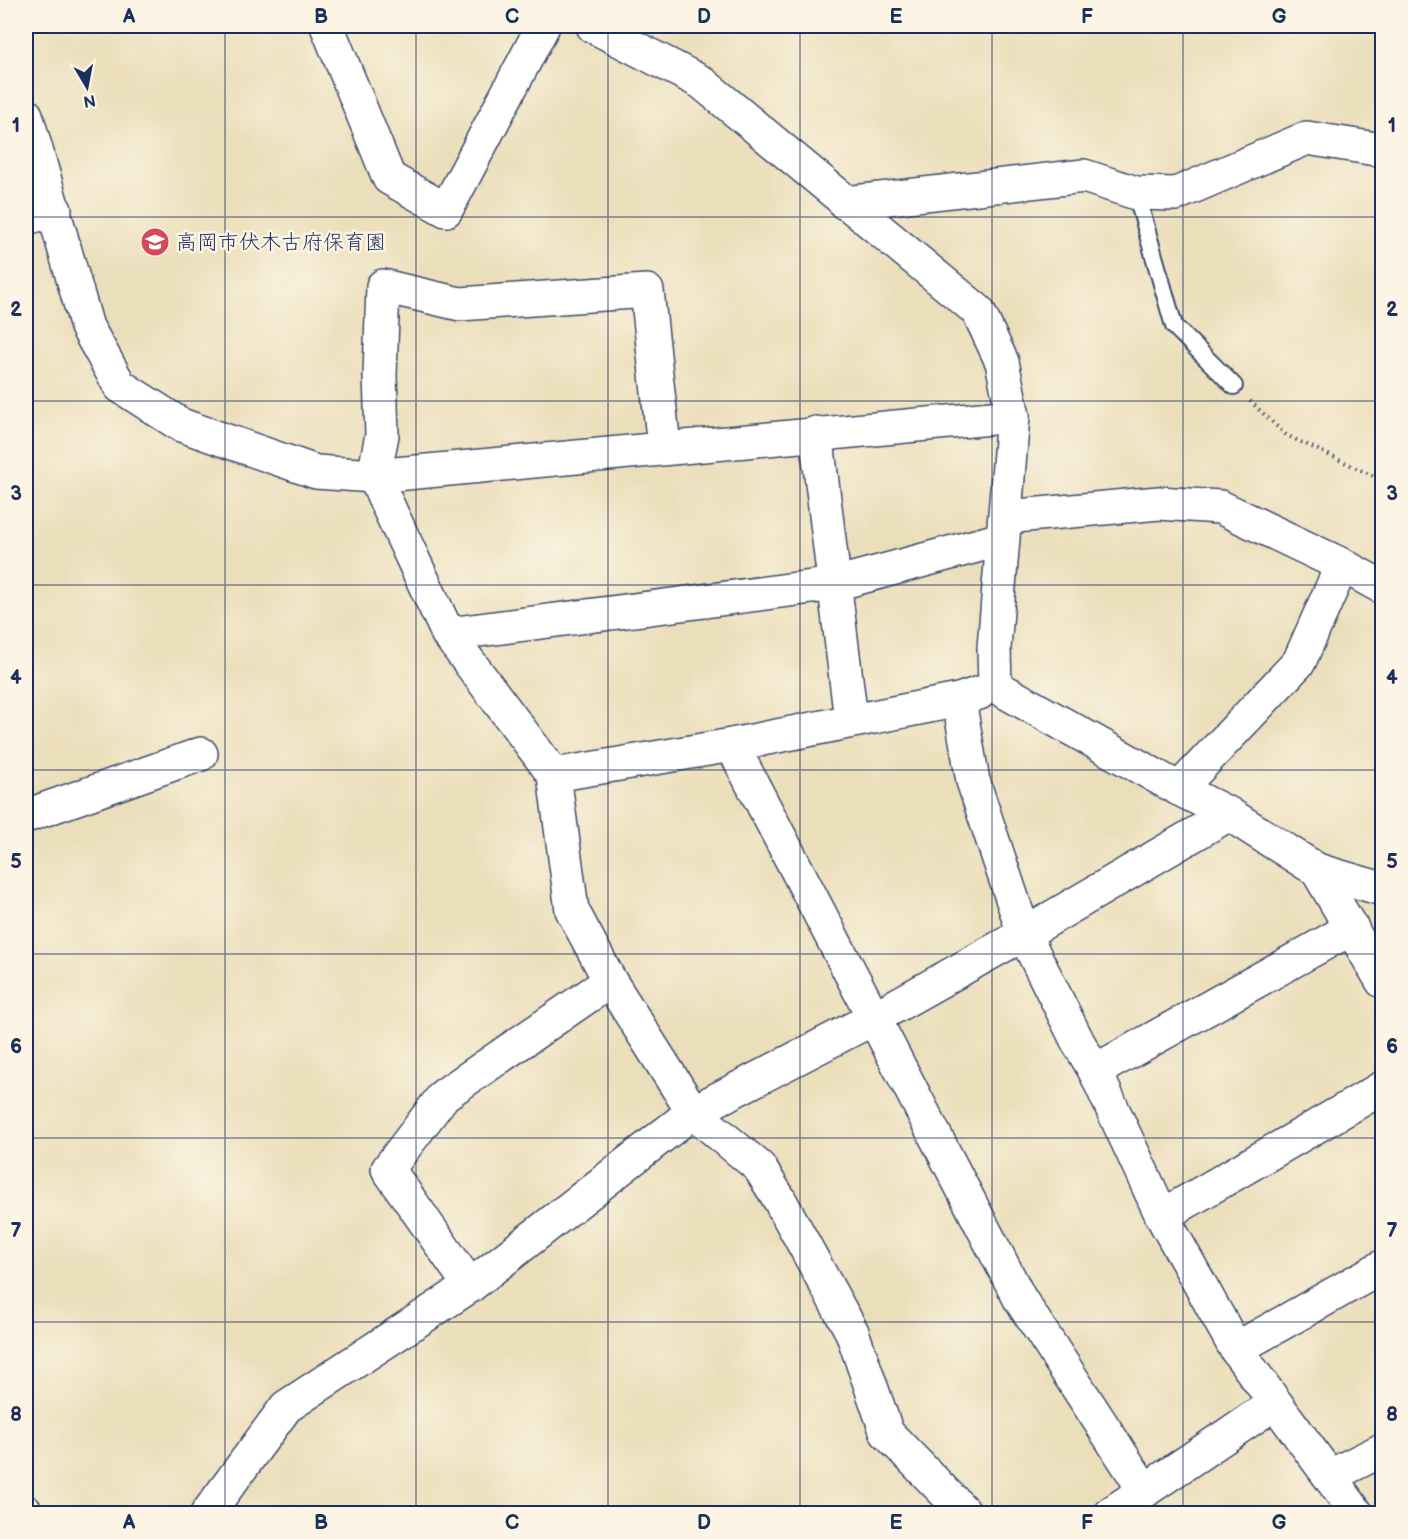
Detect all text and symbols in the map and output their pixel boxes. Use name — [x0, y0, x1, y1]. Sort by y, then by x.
text: A — [122, 5, 136, 29]
text: B — [314, 5, 328, 29]
text: C — [505, 5, 519, 29]
text: D — [697, 5, 711, 29]
text: E — [890, 5, 903, 29]
text: F — [1081, 5, 1093, 29]
text: G — [1272, 5, 1287, 29]
north arrow — [57, 57, 117, 117]
text: N — [82, 90, 97, 111]
text: 1 — [12, 114, 20, 138]
text: 1 — [1388, 114, 1396, 138]
school or university icon: 高岡市伏木古府保育園 — [139, 226, 171, 258]
place label: 高岡市伏木古府保育園 — [176, 230, 386, 255]
text: 2 — [10, 298, 22, 322]
text: 2 — [1386, 298, 1398, 322]
text: 3 — [10, 482, 22, 506]
text: 3 — [1386, 482, 1398, 506]
text: 4 — [10, 666, 22, 690]
text: 4 — [1386, 666, 1398, 690]
text: 5 — [10, 850, 22, 874]
text: 5 — [1386, 850, 1398, 874]
text: 6 — [10, 1035, 22, 1059]
text: 6 — [1386, 1035, 1398, 1059]
text: 7 — [10, 1219, 22, 1243]
text: 7 — [1386, 1219, 1398, 1243]
text: 8 — [10, 1403, 22, 1427]
text: 8 — [1386, 1403, 1398, 1427]
text: A — [122, 1511, 136, 1535]
text: B — [314, 1511, 328, 1535]
text: C — [505, 1511, 519, 1535]
text: D — [697, 1511, 711, 1535]
text: E — [890, 1511, 903, 1535]
text: F — [1081, 1511, 1093, 1535]
text: G — [1272, 1511, 1287, 1535]

